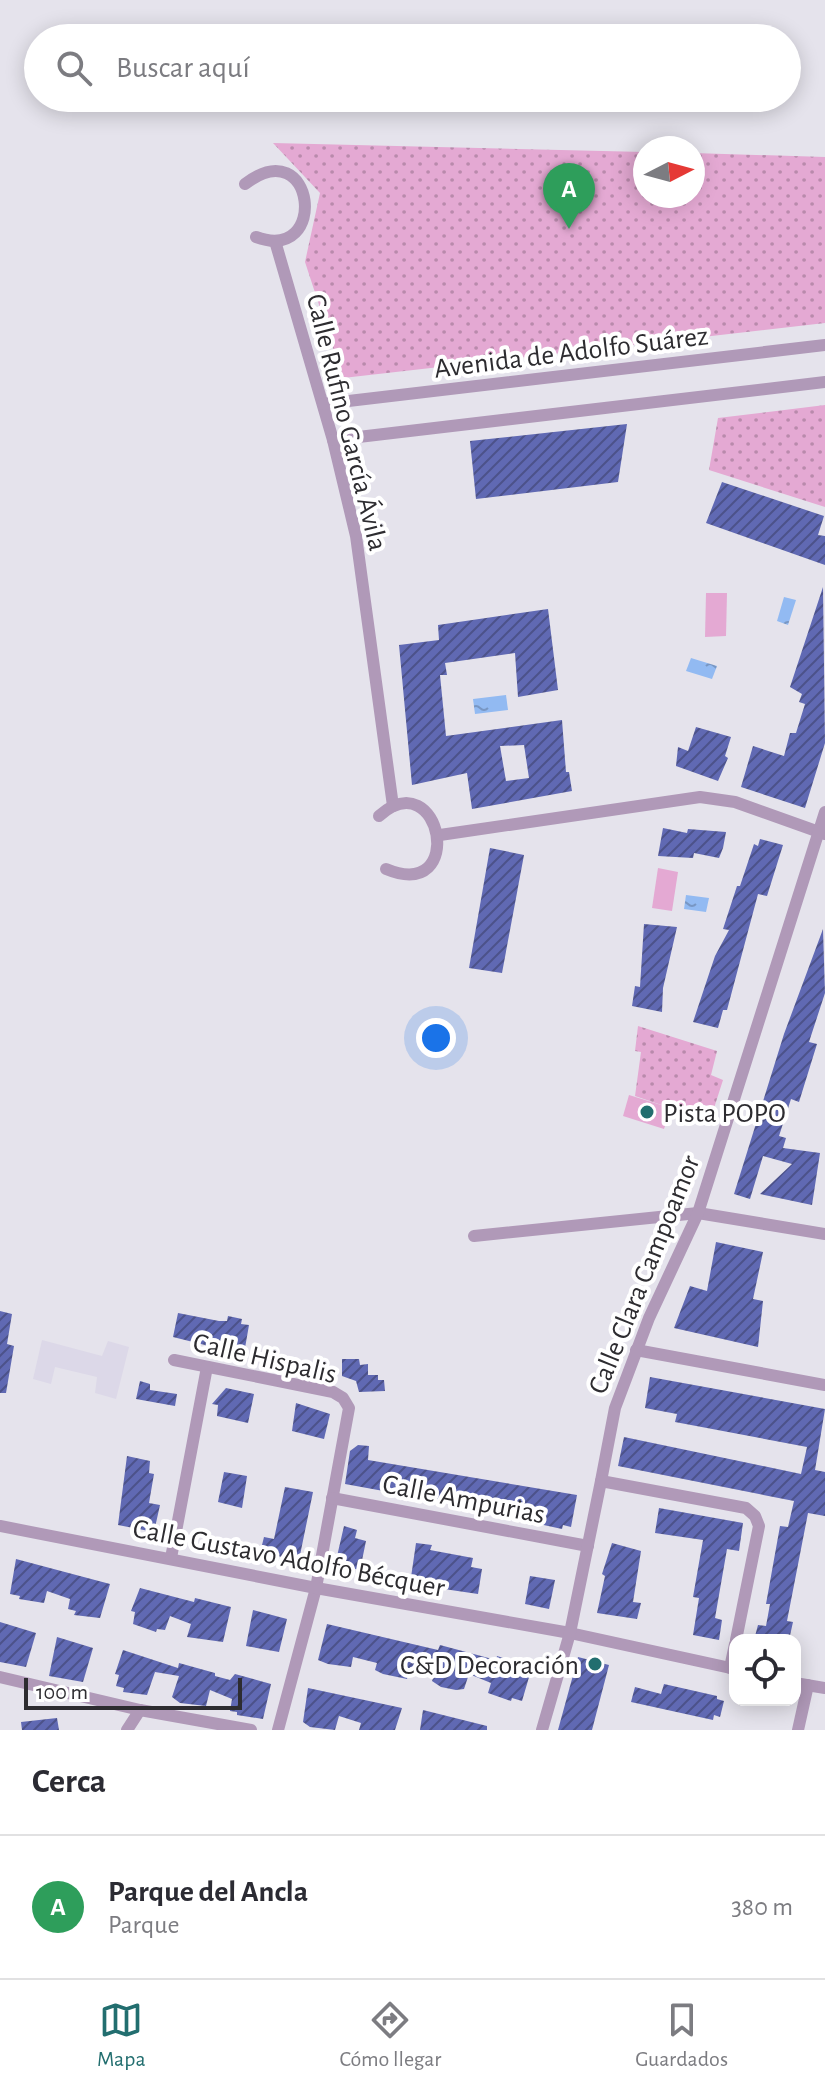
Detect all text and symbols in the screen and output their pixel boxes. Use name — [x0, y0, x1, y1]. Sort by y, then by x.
search box — [24, 24, 801, 112]
icon: search — [52, 46, 96, 90]
text: Buscar aquí — [116, 53, 250, 83]
north arrow — [633, 136, 705, 208]
pin: A — [543, 163, 595, 229]
street label: Calle Rufino García Ávila — [301, 290, 394, 554]
street label: Avenida de Adolfo Suárez — [432, 322, 710, 384]
your location — [416, 1018, 456, 1058]
place label: Pista POPO — [663, 1100, 786, 1128]
marker: Pista POPO — [638, 1103, 656, 1121]
street label: Calle Clara Campoamor — [584, 1152, 706, 1398]
street label: Calle Hispalis — [190, 1329, 339, 1389]
street label: Calle Ampurias — [380, 1471, 547, 1529]
street label: Calle Gustavo Adolfo Bécquer — [130, 1515, 447, 1603]
map controls — [729, 1634, 801, 1706]
button: locate — [729, 1634, 801, 1706]
place label: C&D Decoración — [400, 1652, 579, 1680]
marker: C&D Decoración — [586, 1655, 604, 1673]
scale bar — [24, 1674, 242, 1710]
text: 100 m — [36, 1681, 88, 1703]
text: Cerca — [32, 1765, 106, 1799]
text: Parque del Ancla — [108, 1877, 308, 1907]
text: A — [50, 1894, 66, 1920]
text: 380 m — [731, 1894, 793, 1920]
text: Parque — [108, 1912, 179, 1938]
tab: Mapa — [97, 1998, 146, 2072]
tab: Cómo llegar — [339, 1998, 441, 2072]
tab: Guardados — [635, 1998, 728, 2072]

